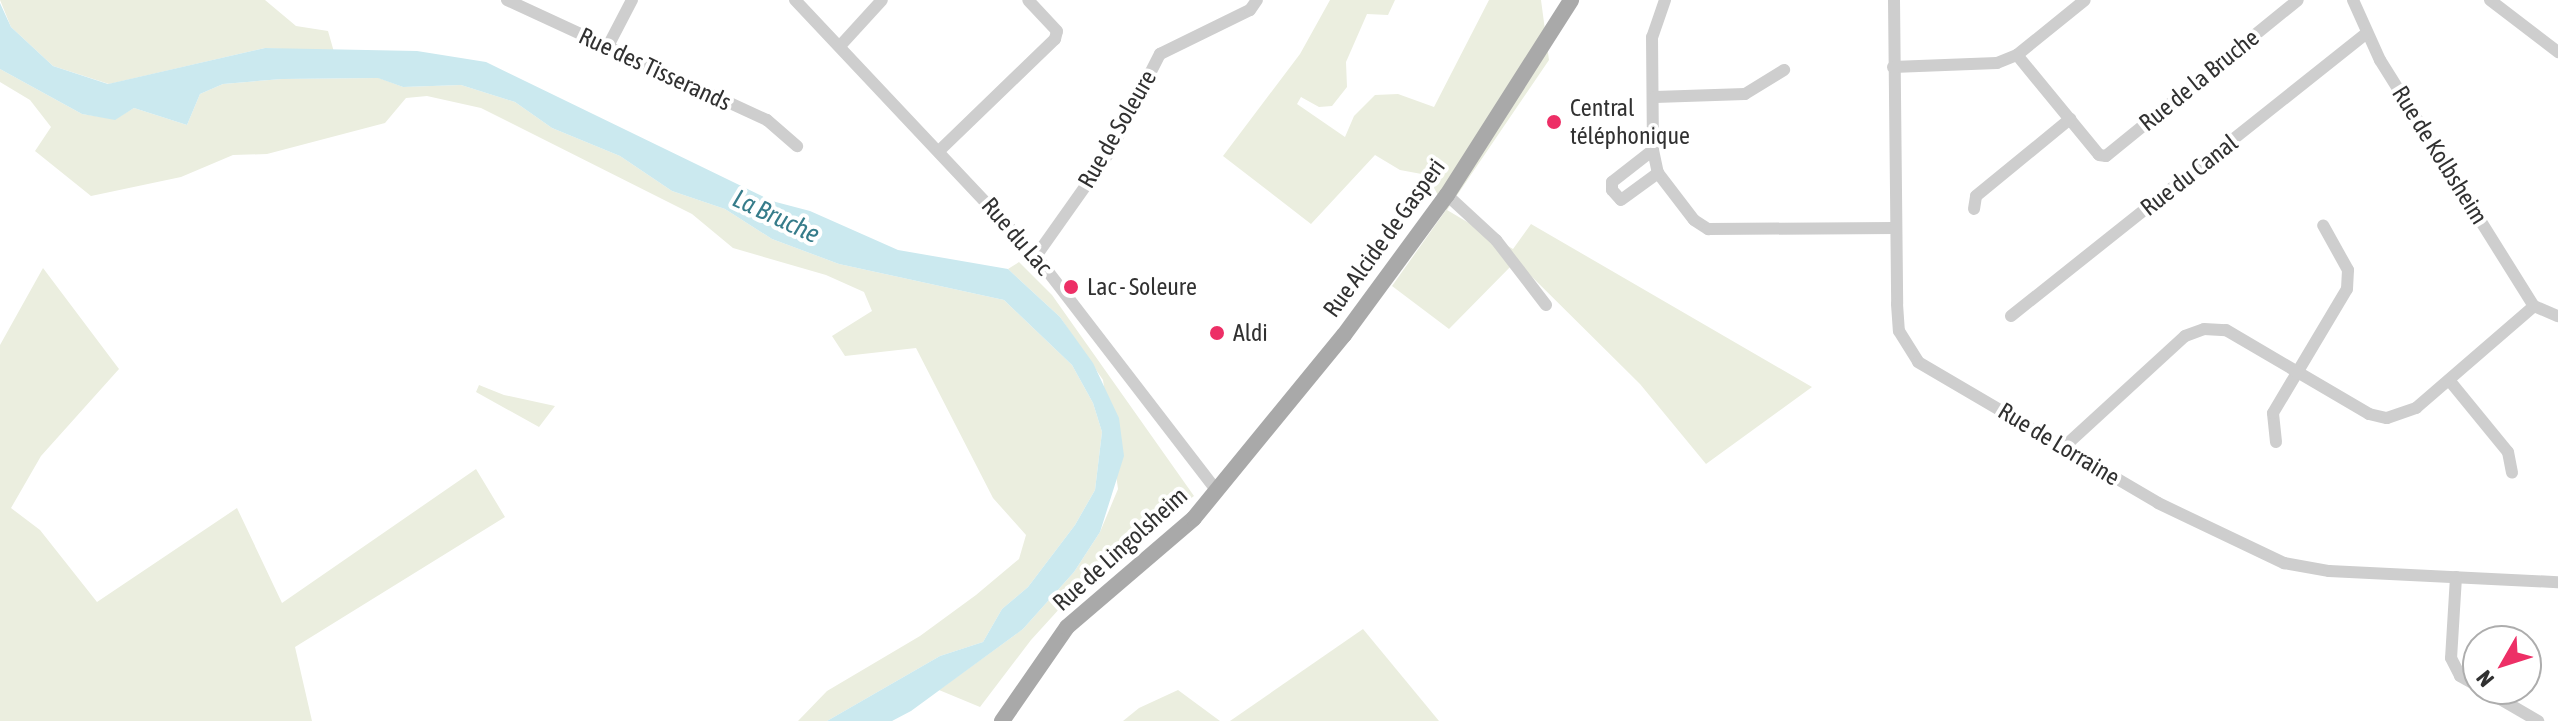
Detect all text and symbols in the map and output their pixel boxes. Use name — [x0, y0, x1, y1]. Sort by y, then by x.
street label: Rue des Tisserands — [574, 21, 736, 117]
street label: Rue de la Bruche — [2133, 23, 2265, 137]
street label: Rue de Soleure — [1072, 65, 1162, 193]
street label: Rue de Kolbsheim — [2386, 81, 2494, 229]
place label: Central téléphonique — [1570, 94, 1690, 150]
marker: Central téléphonique — [1545, 113, 1563, 131]
street label: Rue du Canal — [2135, 128, 2243, 222]
street label: Rue Alcide de Gasperi — [1317, 153, 1451, 323]
water label: La Bruche — [728, 183, 824, 251]
street label: Rue du Lac — [976, 191, 1058, 281]
place label: Lac - Soleure — [1087, 273, 1197, 301]
marker: Lac - Soleure — [1062, 278, 1080, 296]
place label: Aldi — [1233, 319, 1268, 347]
marker: Aldi — [1208, 324, 1226, 342]
street label: Rue de Lorraine — [1993, 396, 2125, 492]
street label: Rue de Lingolsheim — [1047, 481, 1193, 617]
north arrow — [2462, 625, 2542, 705]
text: N — [2471, 666, 2499, 692]

